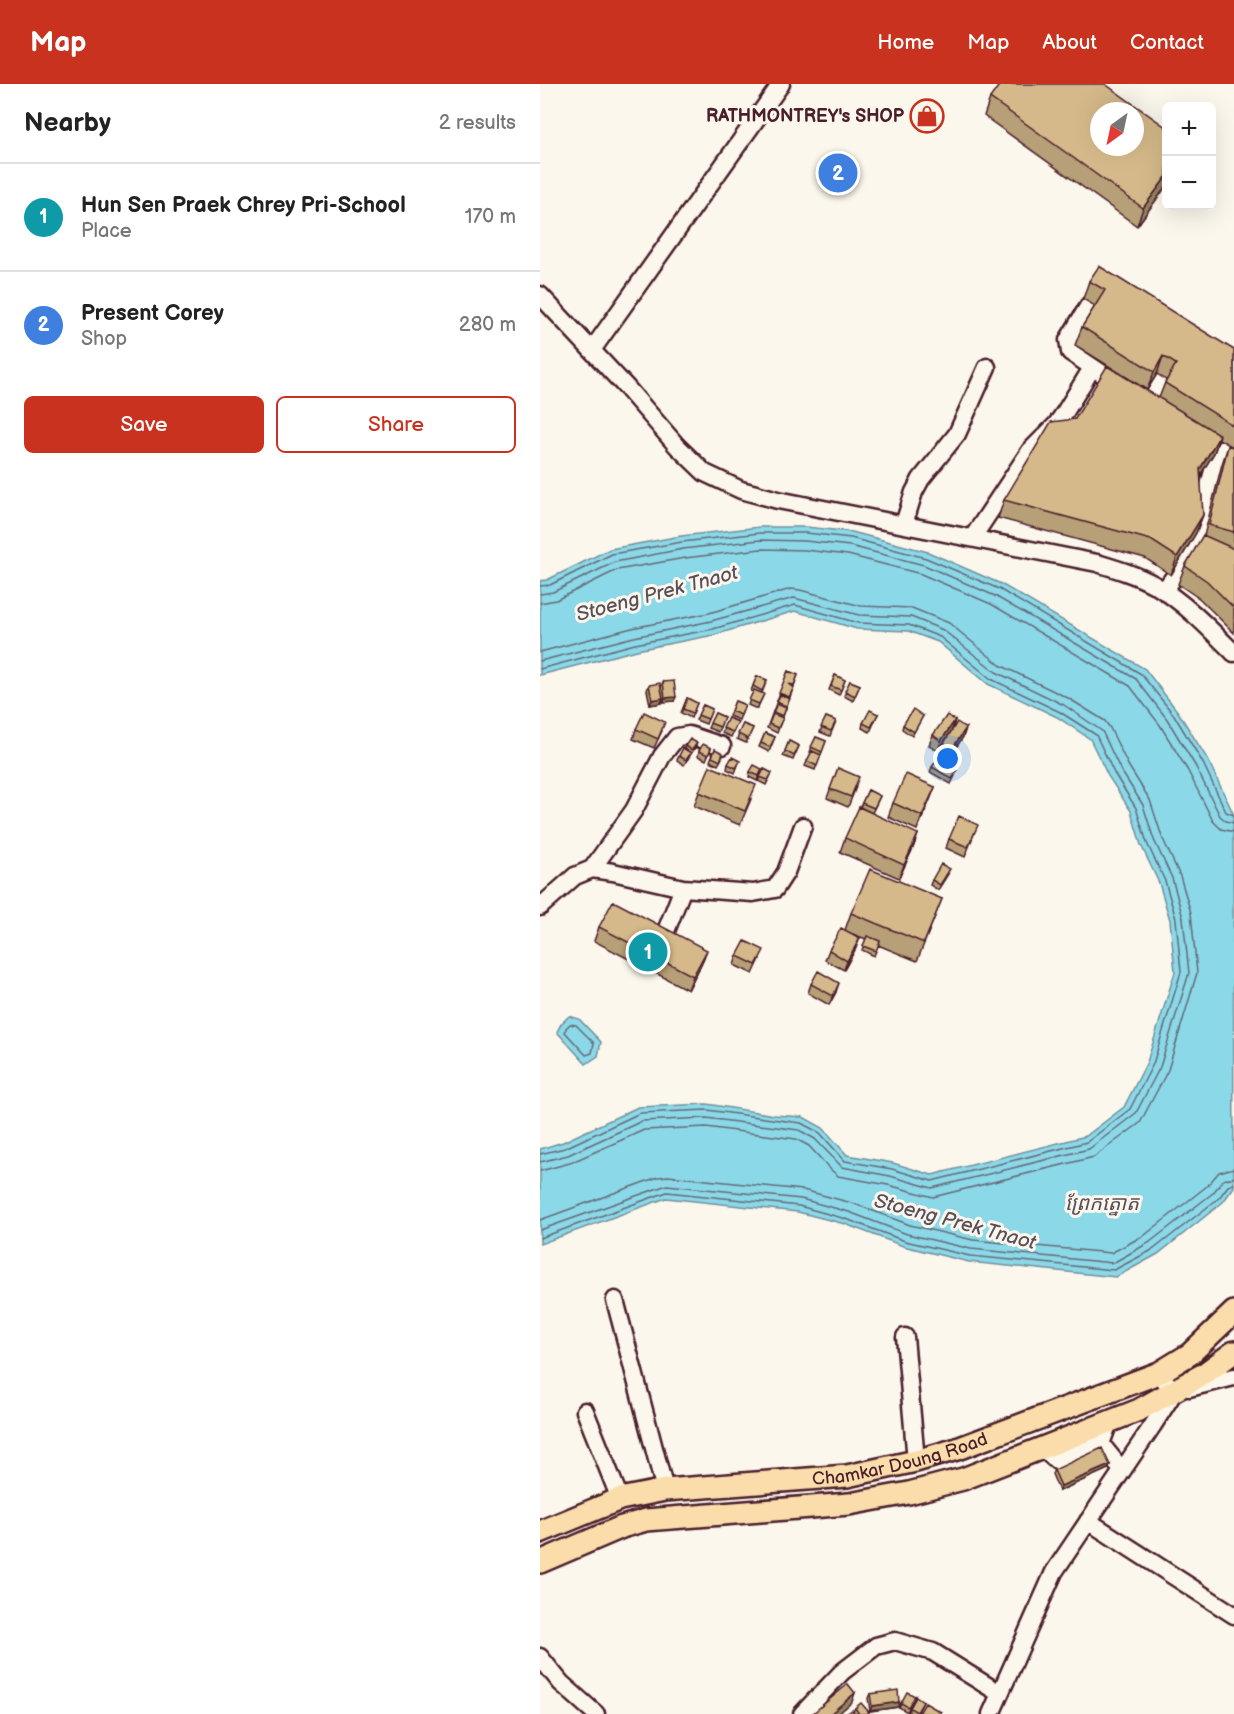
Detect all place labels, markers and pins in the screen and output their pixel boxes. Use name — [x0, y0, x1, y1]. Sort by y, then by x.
shop icon: RATHMONTREY's SHOP — [909, 98, 945, 134]
place label: RATHMONTREY's SHOP — [706, 106, 905, 127]
pin: 2 — [818, 150, 858, 196]
pin: 1 — [628, 930, 668, 974]

